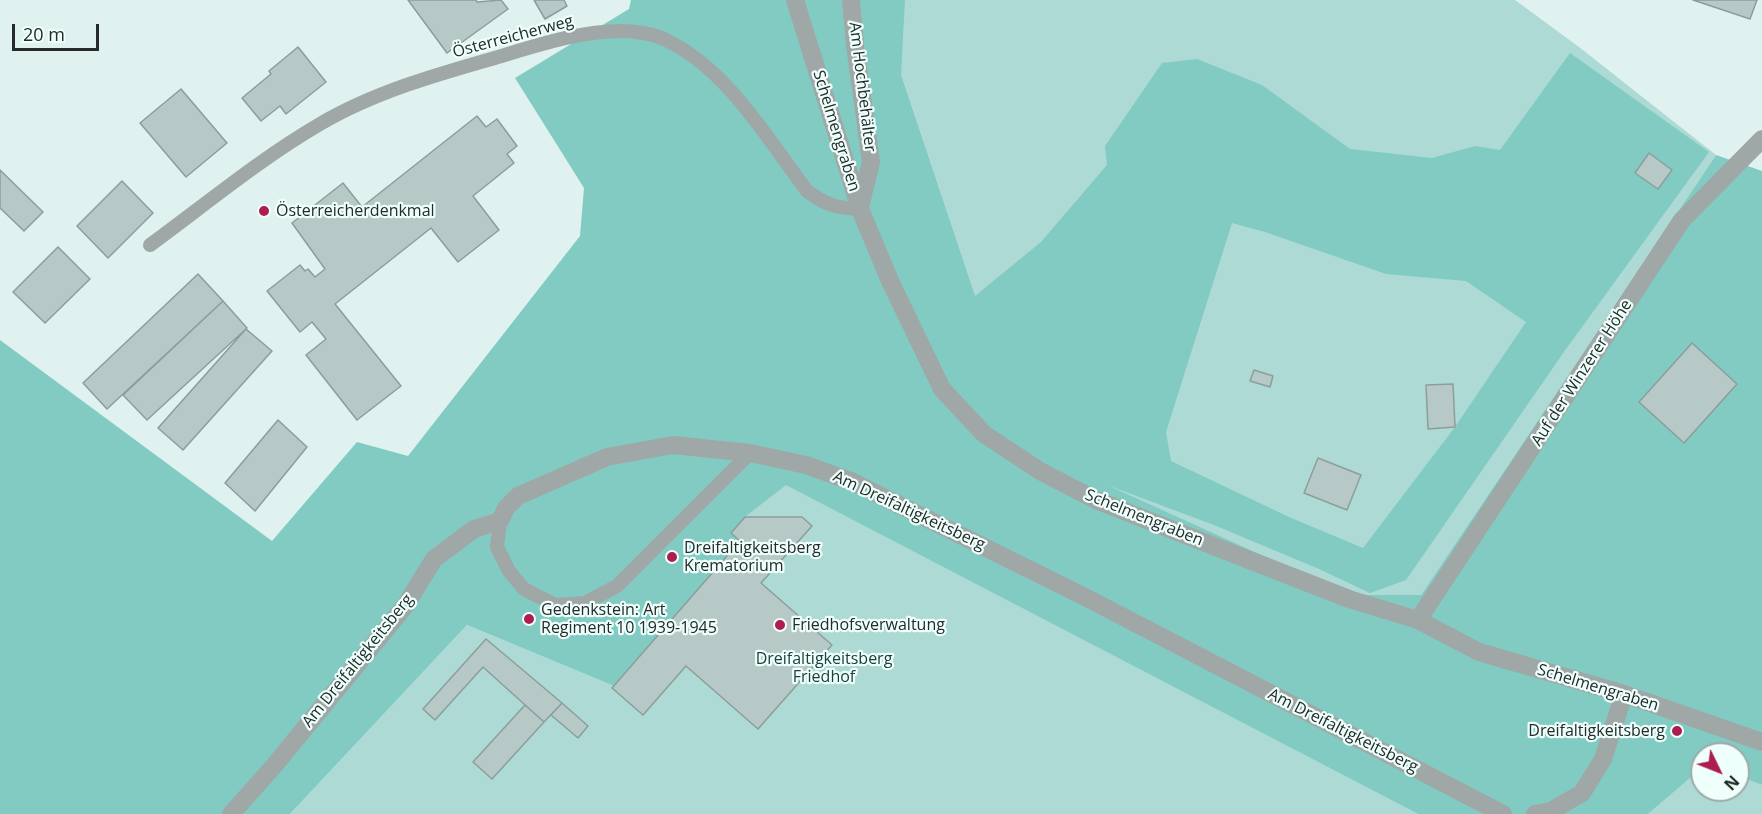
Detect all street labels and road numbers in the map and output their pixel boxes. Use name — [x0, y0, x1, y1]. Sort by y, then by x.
street label: Österreicherweg — [451, 12, 575, 62]
street label: Am Hochbehälter — [845, 21, 879, 153]
street label: Schelmengraben — [808, 68, 864, 194]
street label: Auf der Winzerer Höhe — [1528, 296, 1636, 450]
street label: Am Dreifaltigkeitsberg — [830, 467, 988, 555]
street label: Schelmengraben — [1082, 486, 1206, 550]
street label: Am Dreifaltigkeitsberg — [298, 591, 418, 731]
street label: Schelmengraben — [1535, 660, 1661, 716]
street label: Am Dreifaltigkeitsberg — [1265, 685, 1421, 777]

